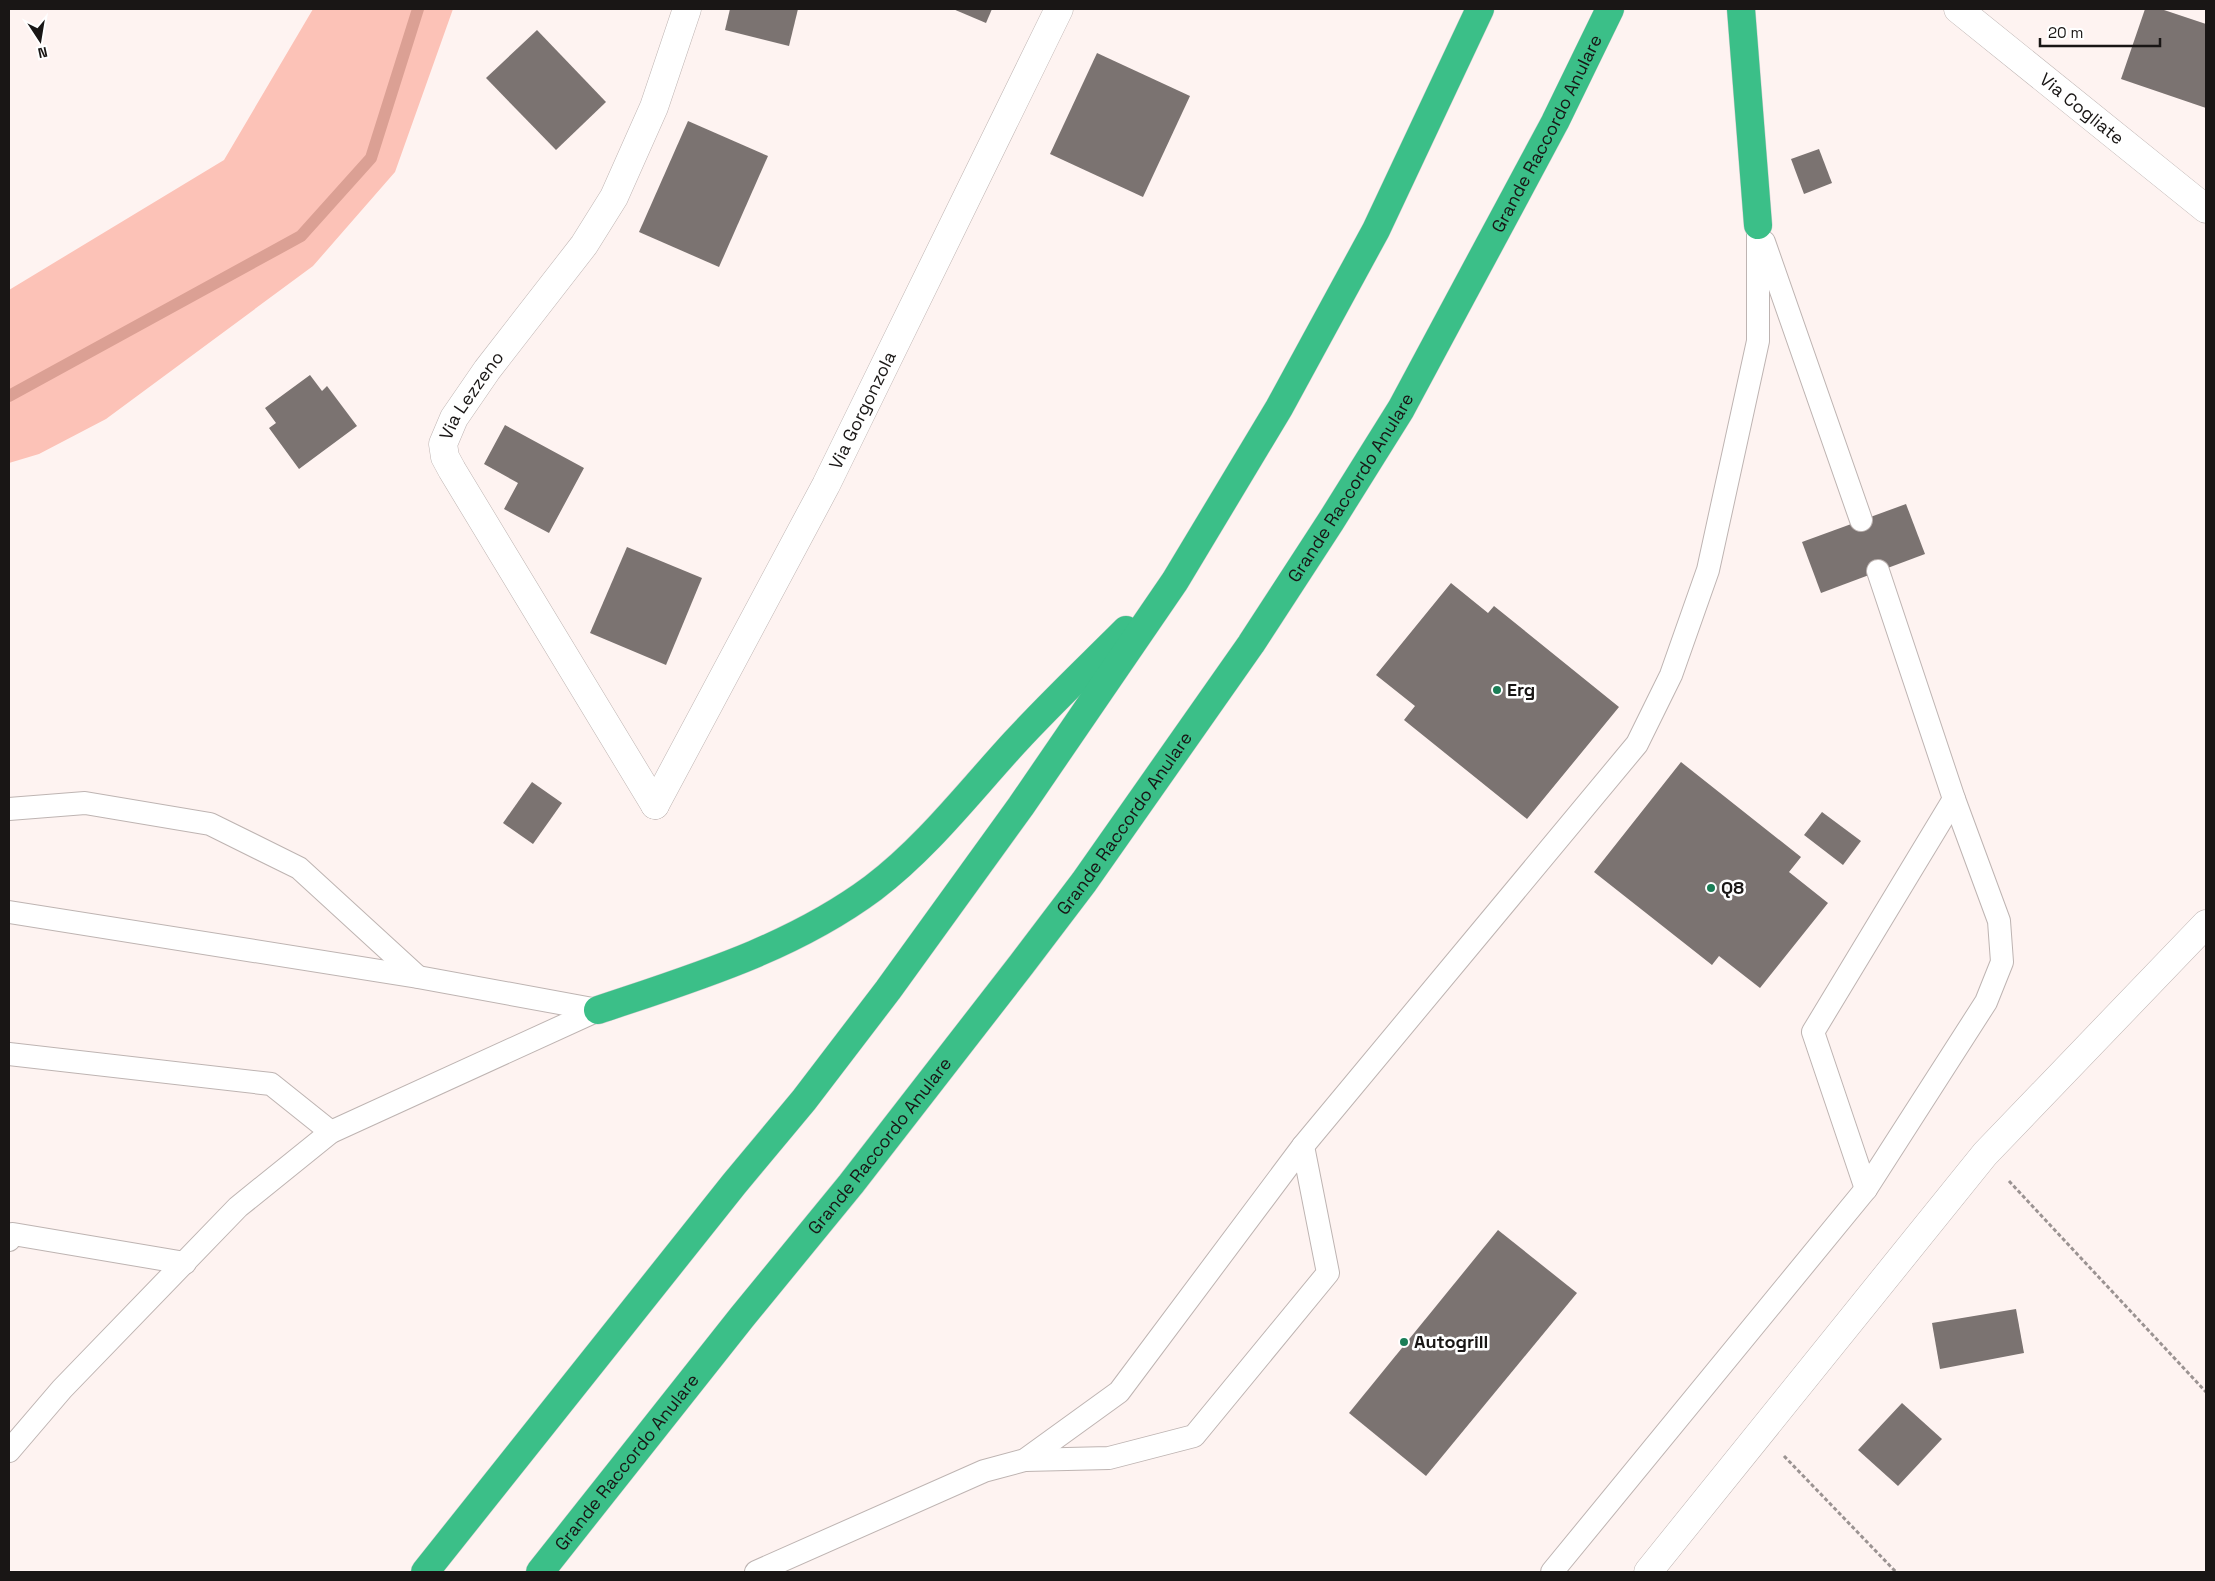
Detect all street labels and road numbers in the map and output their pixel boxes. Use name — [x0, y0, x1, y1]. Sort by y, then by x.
street label: Grande Raccordo Anulare — [1486, 31, 1607, 236]
street label: Via Cogliate — [2035, 67, 2129, 149]
street label: Via Lezzeno — [434, 346, 508, 443]
street label: Via Gorgonzola — [823, 347, 901, 473]
street label: Grande Raccordo Anulare — [1282, 389, 1418, 586]
street label: Grande Raccordo Anulare — [1051, 727, 1197, 919]
street label: Grande Raccordo Anulare — [802, 1052, 956, 1239]
street label: Grande Raccordo Anulare — [549, 1369, 704, 1555]

